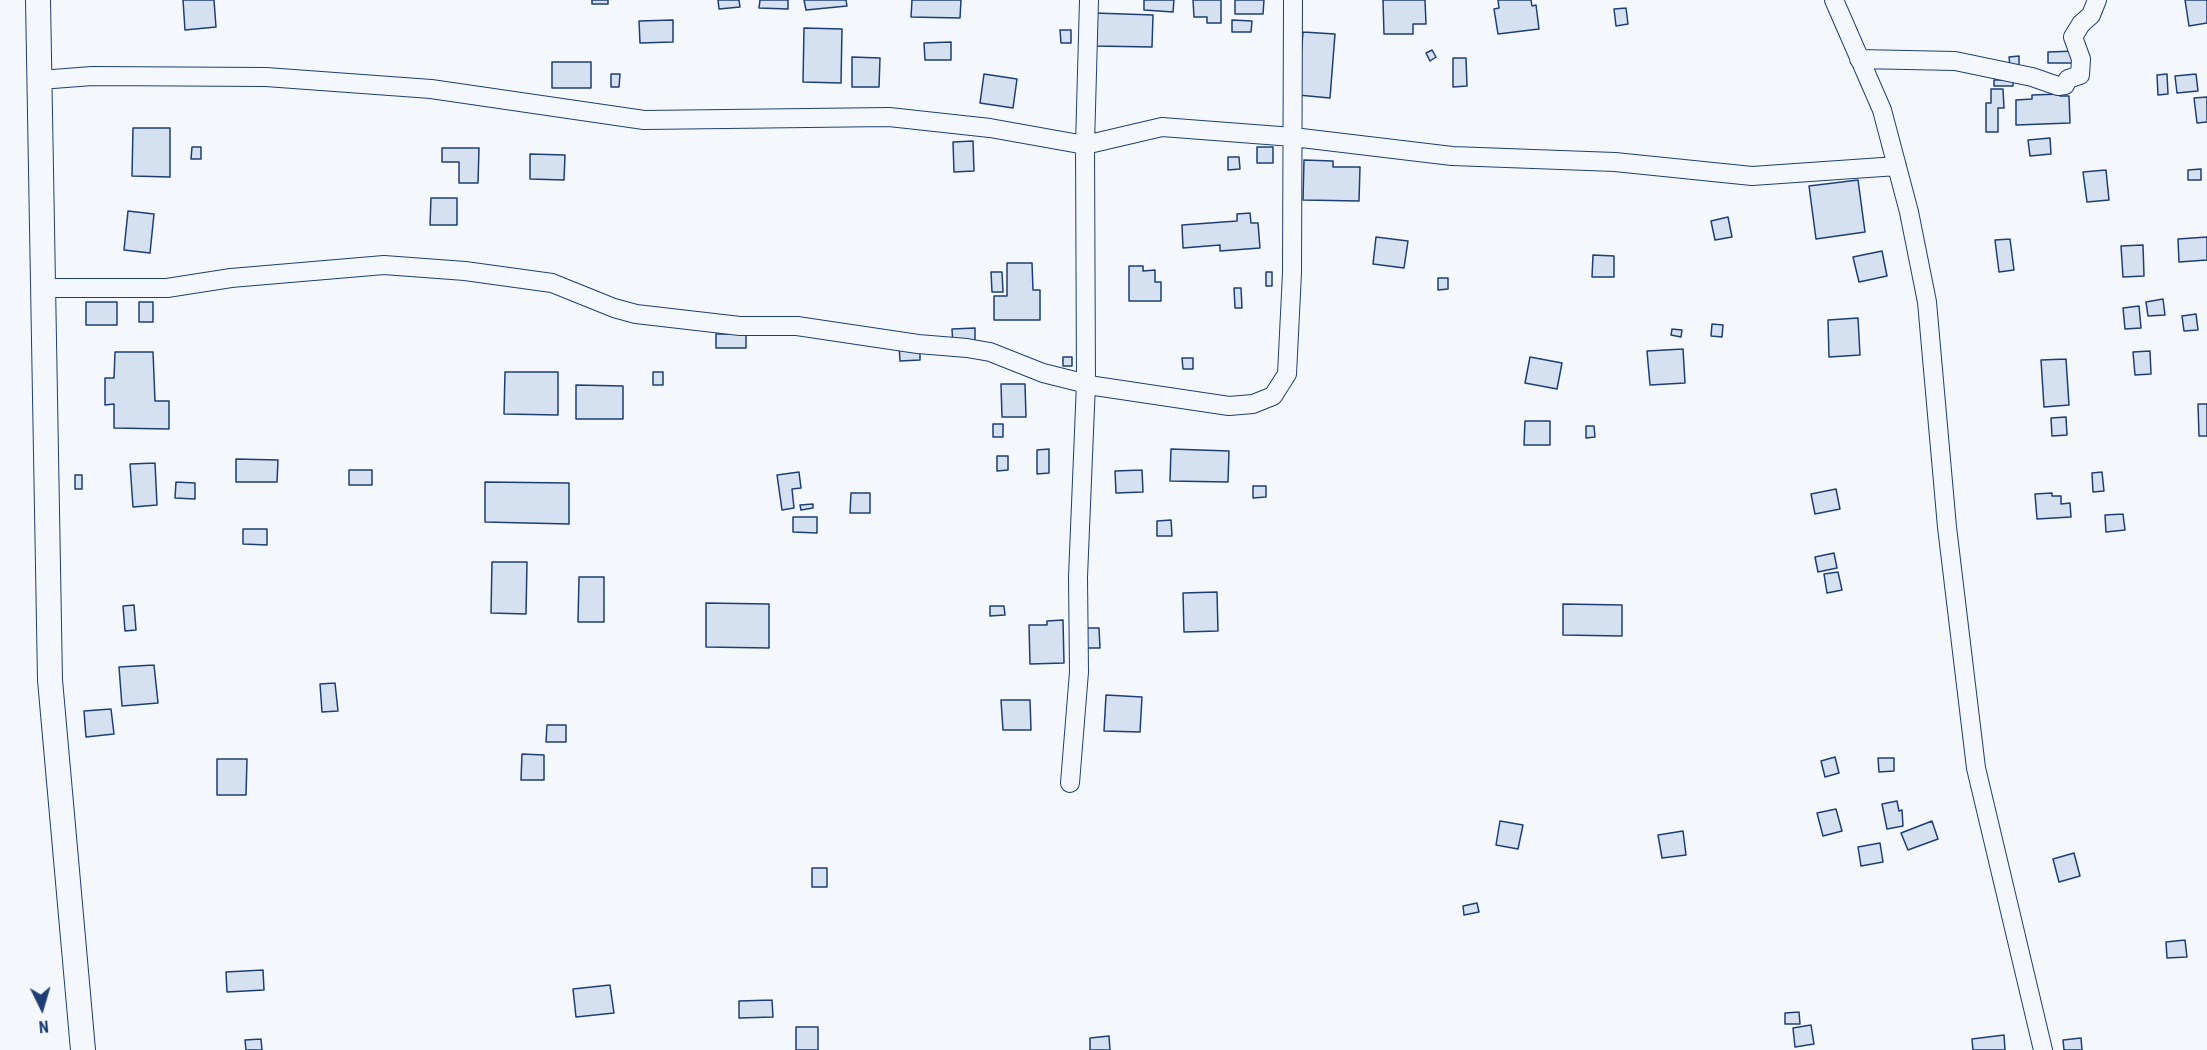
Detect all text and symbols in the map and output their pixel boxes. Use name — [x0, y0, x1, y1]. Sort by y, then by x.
north arrow — [12, 978, 72, 1038]
text: N — [38, 1017, 49, 1036]

